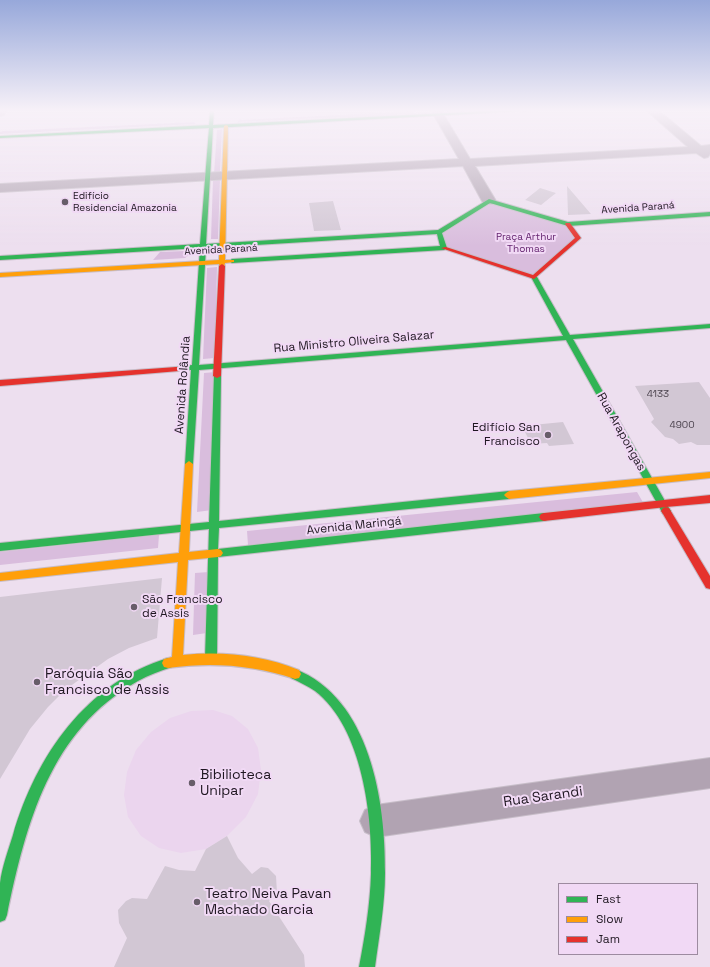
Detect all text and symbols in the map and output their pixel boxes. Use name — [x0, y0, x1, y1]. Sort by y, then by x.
place label: Edifício Residencial Amazonia — [73, 190, 177, 214]
marker: Edifício Residencial Amazonia — [60, 197, 70, 207]
street label: Avenida Paraná — [601, 199, 675, 217]
park label: Praça Arthur Thomas — [496, 231, 556, 254]
street label: Avenida Paraná — [184, 242, 258, 258]
street label: Rua Ministro Oliveira Salazar — [273, 328, 435, 356]
street label: Avenida Rolândia — [172, 335, 194, 435]
house number: 4133 — [647, 388, 669, 400]
street label: Rua Arapongas — [594, 390, 648, 474]
house number: 4900 — [669, 419, 695, 431]
place label: Edifício San Francisco — [472, 421, 540, 449]
marker: Edifício San Francisco — [543, 430, 553, 440]
street label: Avenida Maringá — [306, 514, 402, 538]
place label: São Francisco de Assis — [142, 593, 223, 621]
marker: São Francisco de Assis — [129, 602, 139, 612]
place label: Paróquia São Francisco de Assis — [45, 666, 169, 698]
marker: Paróquia São Francisco de Assis — [32, 677, 42, 687]
place label: Bibilioteca Unipar — [200, 767, 271, 800]
marker: Bibilioteca Unipar — [187, 778, 197, 788]
street label: Rua Sarandi — [502, 783, 584, 811]
legend — [558, 883, 698, 955]
place label: Teatro Neiva Pavan Machado Garcia — [205, 886, 331, 918]
text: Fast — [596, 891, 621, 907]
marker: Teatro Neiva Pavan Machado Garcia — [192, 897, 202, 907]
text: Slow — [596, 911, 623, 927]
text: Jam — [596, 931, 620, 947]

